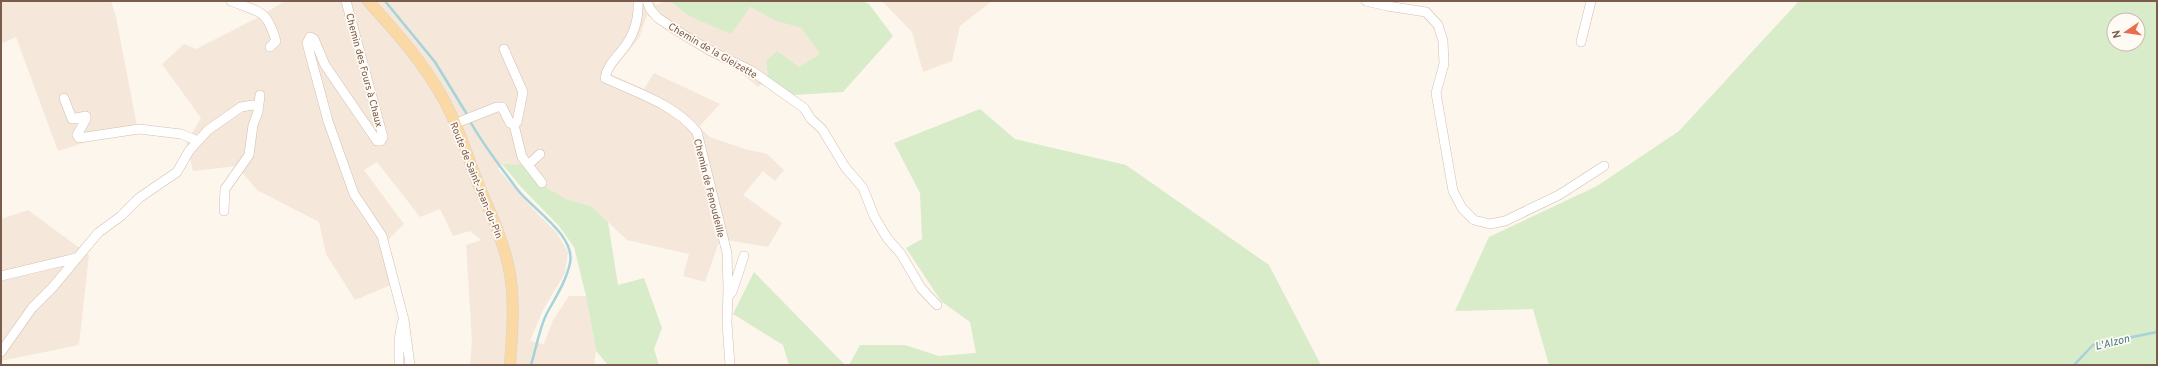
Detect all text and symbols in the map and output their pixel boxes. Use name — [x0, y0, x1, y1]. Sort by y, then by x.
street label: Chemin des Fours à Chaux — [342, 12, 385, 129]
north arrow — [2106, 12, 2146, 52]
street label: Chemin de la Gleizette — [665, 21, 759, 82]
text: N — [2110, 29, 2125, 39]
street label: Route de Saint-Jean-du-Pin — [446, 120, 505, 241]
street label: Chemin de Fenoudeille — [690, 138, 727, 239]
water label: L'Alzon — [2094, 332, 2131, 354]

